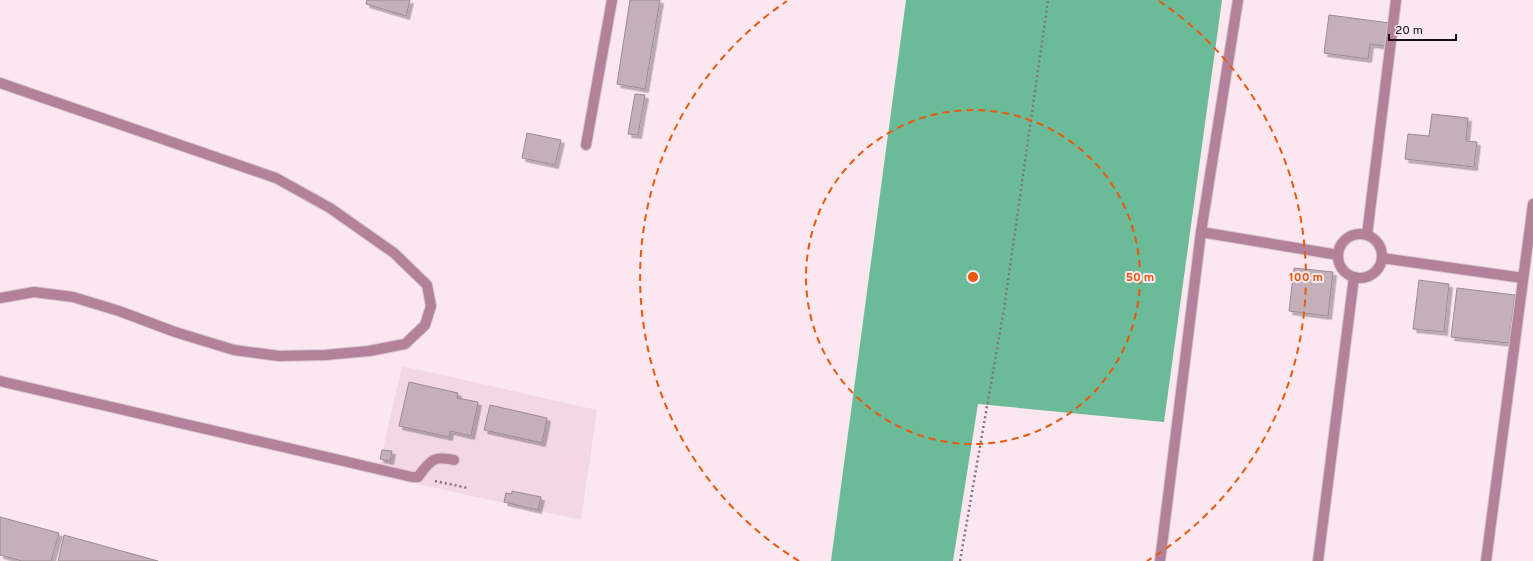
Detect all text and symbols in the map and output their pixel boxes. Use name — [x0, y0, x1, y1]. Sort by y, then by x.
scale bar — [1389, 16, 1456, 42]
text: 20 m — [1395, 23, 1423, 39]
centre of rings — [966, 270, 980, 284]
text: 50 m — [1126, 270, 1154, 286]
text: 100 m — [1289, 270, 1323, 286]

